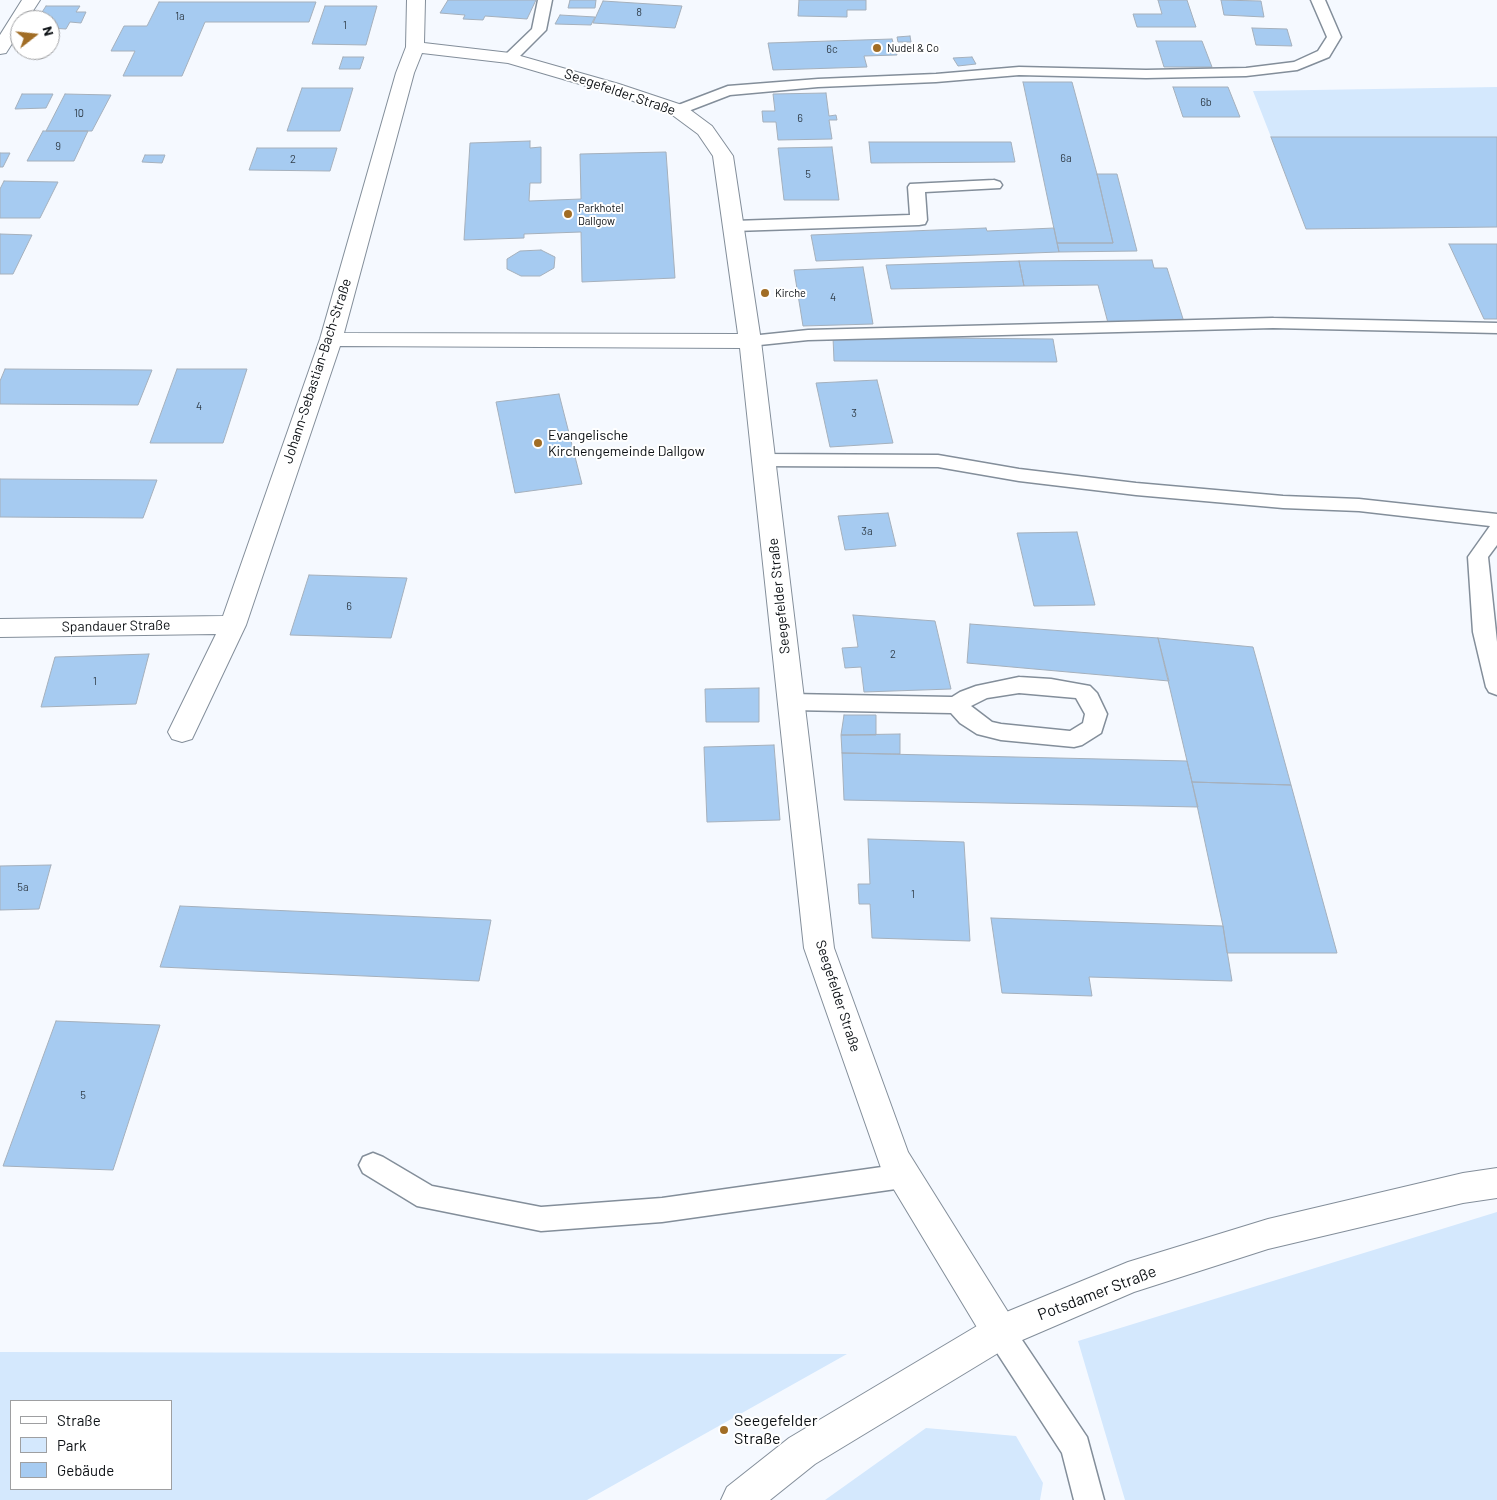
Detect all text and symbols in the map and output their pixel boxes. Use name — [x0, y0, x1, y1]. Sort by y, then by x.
house number: 8 — [636, 5, 642, 19]
house number: 1a — [175, 9, 185, 23]
north arrow — [10, 10, 60, 60]
house number: 1 — [343, 18, 347, 32]
text: N — [39, 24, 58, 38]
place label: Nudel & Co — [887, 41, 939, 55]
house number: 6c — [826, 42, 838, 56]
marker: Nudel & Co — [871, 42, 883, 54]
street label: Seegefelder Straße — [562, 65, 678, 119]
house number: 6b — [1200, 95, 1212, 109]
house number: 10 — [74, 106, 84, 120]
house number: 6 — [797, 111, 803, 125]
house number: 9 — [55, 139, 61, 153]
house number: 6a — [1060, 151, 1072, 165]
house number: 2 — [290, 152, 296, 166]
house number: 5 — [805, 167, 811, 181]
place label: Parkhotel Dallgow — [578, 201, 624, 227]
marker: Parkhotel Dallgow — [562, 208, 574, 220]
street label: Johann-Sebastian-Bach-Straße — [279, 276, 355, 466]
place label: Kirche — [775, 286, 806, 300]
marker: Kirche — [759, 287, 771, 299]
house number: 4 — [830, 290, 836, 304]
house number: 4 — [196, 399, 202, 413]
house number: 3 — [851, 406, 857, 420]
place label: Evangelische Kirchengemeinde Dallgow — [548, 427, 705, 460]
marker: Evangelische Kirchengemeinde Dallgow — [532, 437, 544, 449]
house number: 3a — [861, 524, 873, 538]
street label: Seegefelder Straße — [765, 537, 793, 655]
house number: 6 — [346, 599, 352, 613]
street label: Spandauer Straße — [61, 617, 171, 635]
house number: 2 — [890, 647, 896, 661]
house number: 1 — [93, 674, 97, 688]
house number: 5a — [17, 880, 29, 894]
house number: 1 — [911, 887, 915, 901]
street label: Seegefelder Straße — [812, 938, 864, 1054]
house number: 5 — [80, 1088, 86, 1102]
street label: Potsdamer Straße — [1035, 1262, 1159, 1324]
legend — [10, 1400, 172, 1490]
text: Straße — [57, 1411, 101, 1429]
place label: Seegefelder Straße — [734, 1411, 818, 1449]
marker: Seegefelder Straße — [718, 1424, 730, 1436]
text: Park — [57, 1436, 86, 1454]
text: Gebäude — [57, 1461, 114, 1479]

